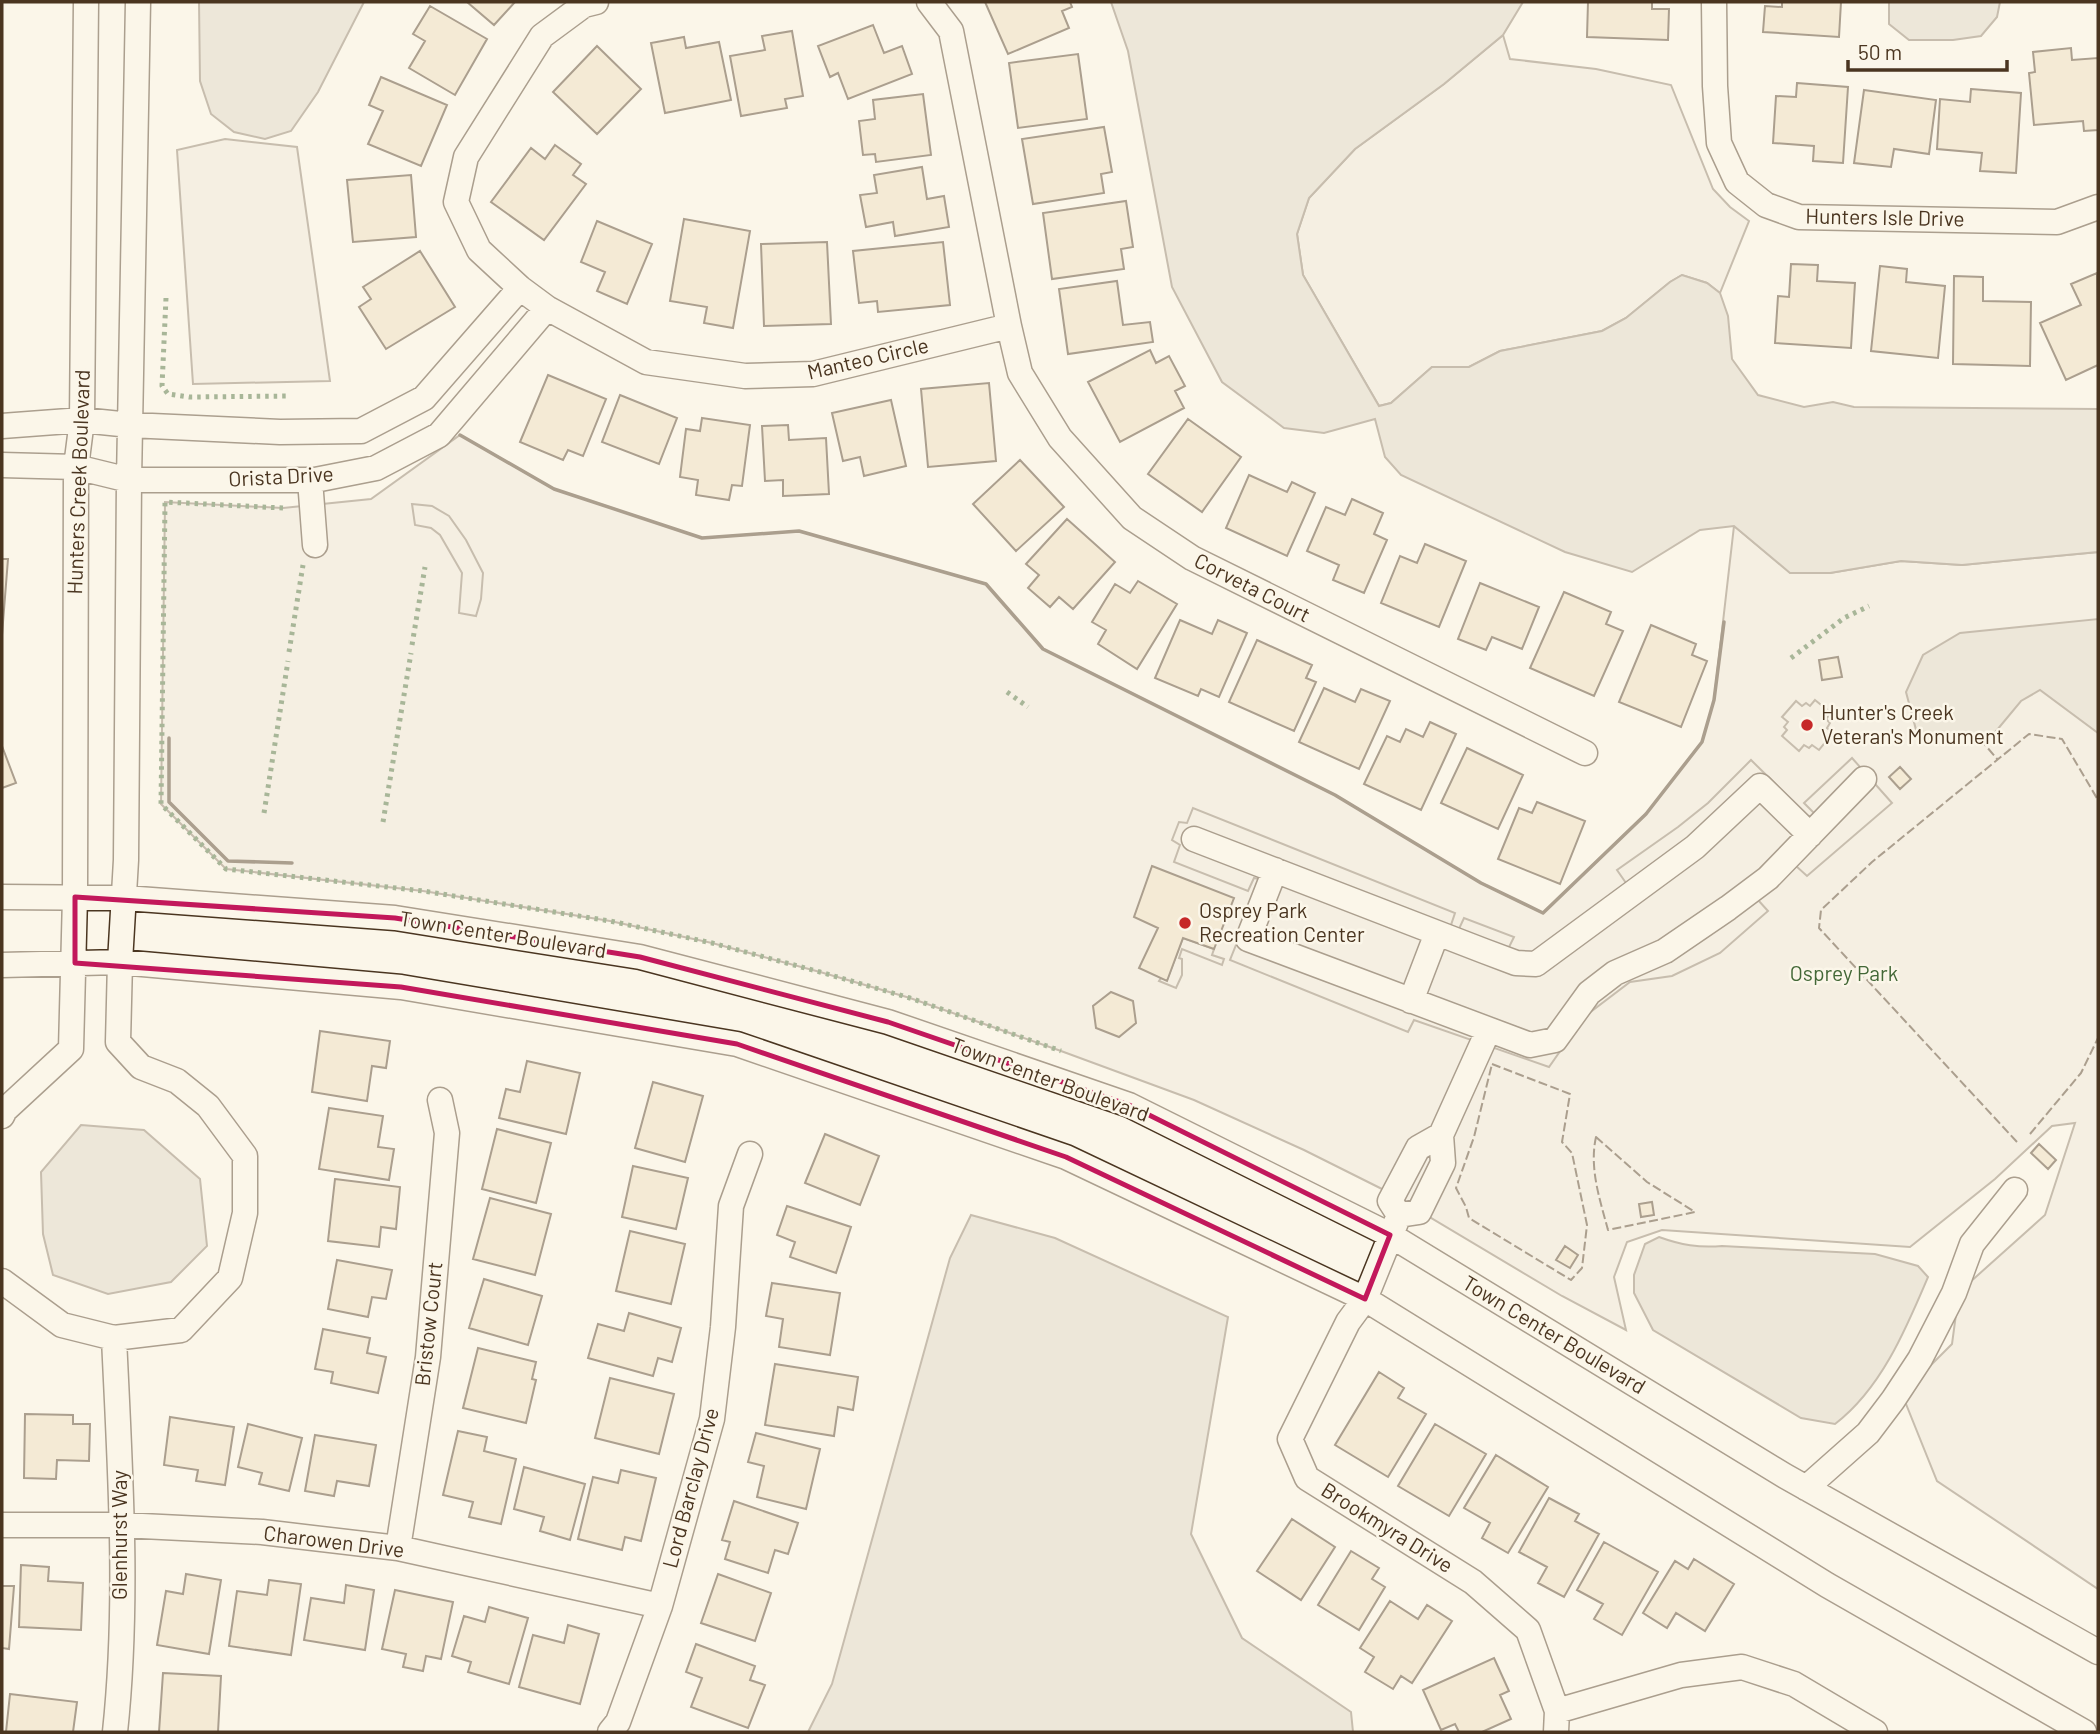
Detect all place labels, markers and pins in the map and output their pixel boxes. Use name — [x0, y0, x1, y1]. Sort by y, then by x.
place label: Hunter's Creek Veteran's Monument — [1821, 699, 2004, 748]
marker: Hunter's Creek Veteran's Monument — [1799, 717, 1815, 733]
place label: Osprey Park Recreation Center — [1199, 897, 1365, 946]
marker: Osprey Park Recreation Center — [1177, 915, 1193, 931]

